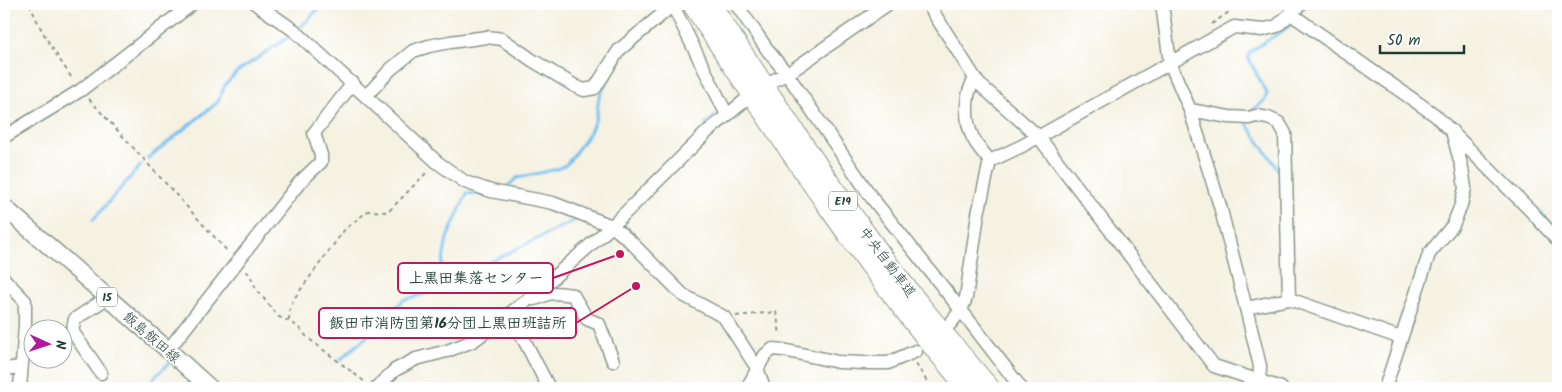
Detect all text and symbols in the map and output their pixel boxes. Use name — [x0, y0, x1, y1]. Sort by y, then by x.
scale bar — [1380, 22, 1463, 54]
text: 50 m — [1387, 29, 1421, 53]
road number: E19 — [829, 192, 857, 210]
street label: 中央自動車道 — [853, 222, 921, 303]
callout: 上黒田集落センター — [398, 263, 553, 293]
text: 上黒田集落センター — [408, 267, 544, 291]
road number: 15 — [97, 288, 117, 306]
street label: 飯島飯田線 — [118, 306, 185, 369]
callout: 飯田市消防団第16分団上黒田班詰所 — [319, 308, 576, 338]
text: 飯田市消防団第16分団上黒田班詰所 — [329, 312, 567, 336]
north arrow — [22, 320, 72, 370]
text: N — [49, 340, 71, 350]

